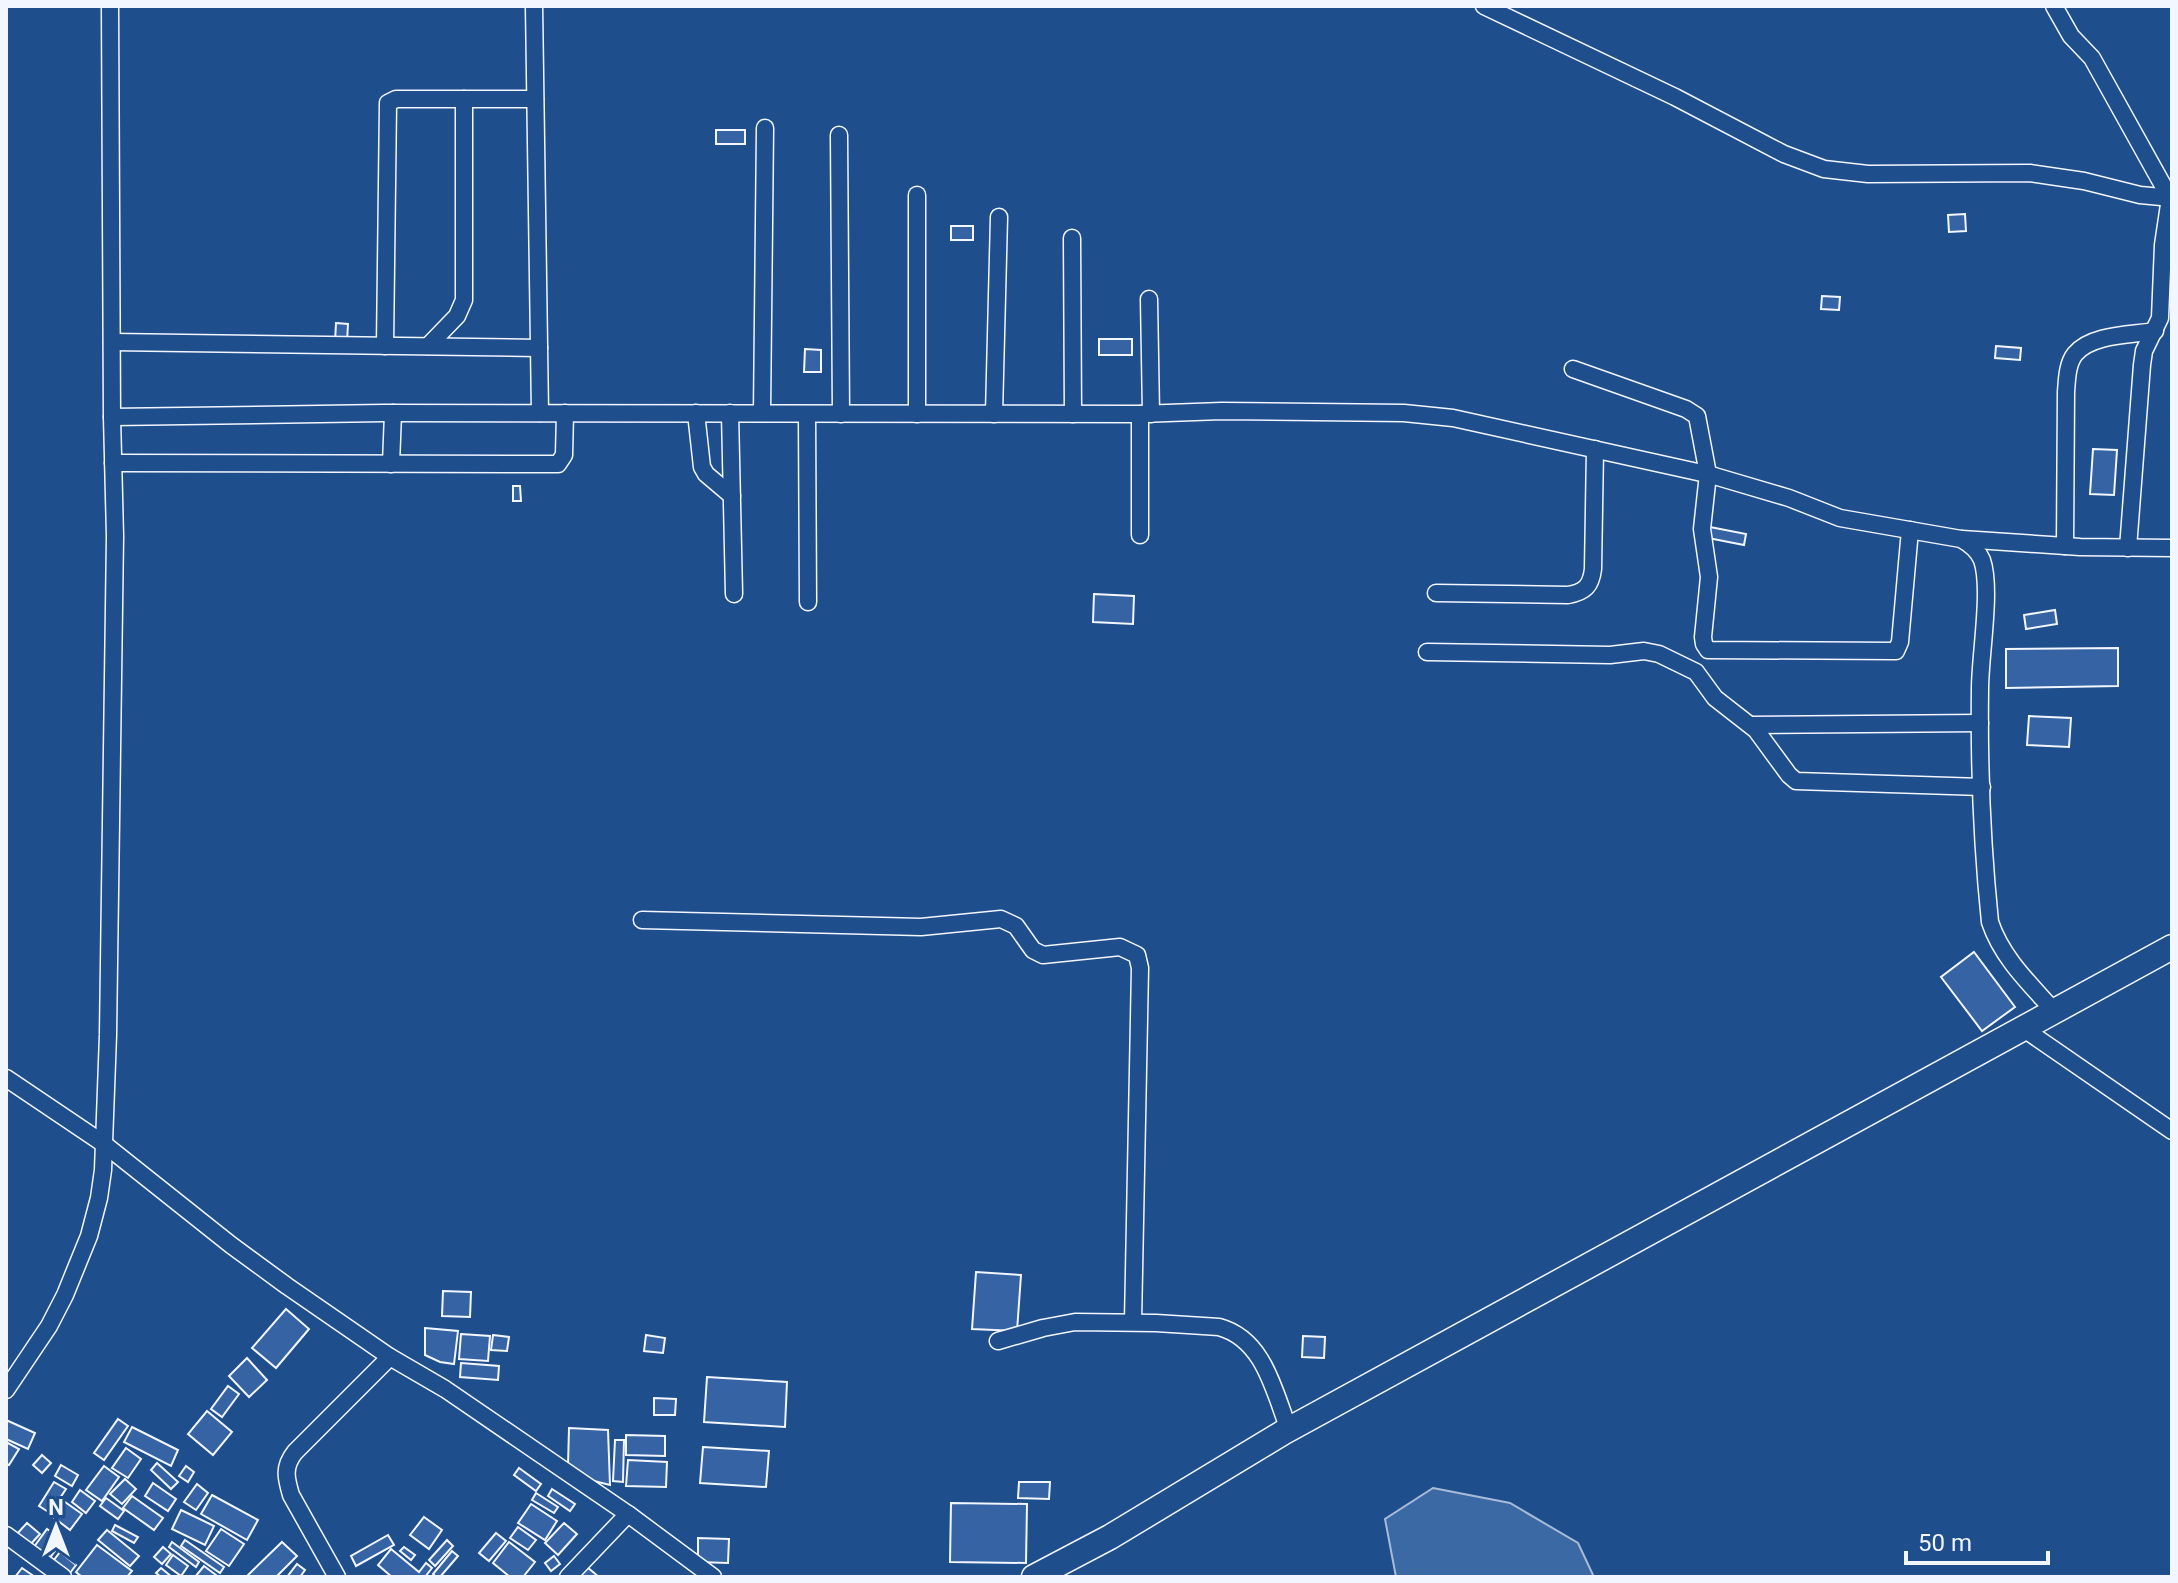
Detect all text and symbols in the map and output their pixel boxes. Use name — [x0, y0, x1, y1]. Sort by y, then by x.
north arrow — [16, 1487, 96, 1567]
text: N — [48, 1495, 64, 1520]
scale bar — [1906, 1515, 2048, 1565]
text: 50 m — [1918, 1529, 1972, 1557]

